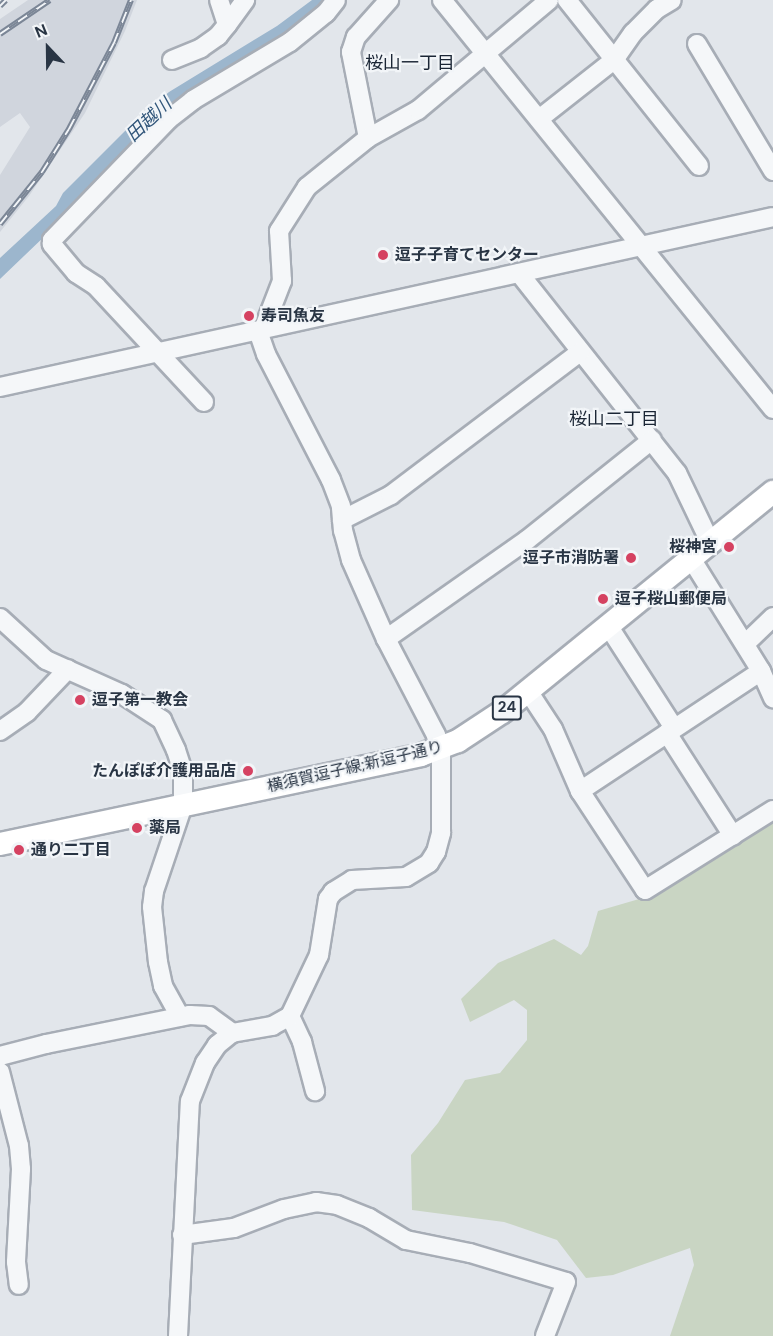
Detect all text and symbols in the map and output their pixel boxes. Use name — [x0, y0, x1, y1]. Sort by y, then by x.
north arrow — [18, 18, 78, 78]
text: N — [32, 19, 50, 43]
district label: 桜山一丁目 — [365, 52, 455, 74]
water label: 田越川 — [122, 94, 176, 146]
place label: 逗子子育てセンター — [395, 245, 539, 265]
marker: 逗子子育てセンター — [376, 248, 390, 262]
place label: 寿司魚友 — [261, 306, 325, 326]
marker: 寿司魚友 — [242, 309, 256, 323]
district label: 桜山二丁目 — [569, 408, 659, 430]
place label: 桜神宮 — [669, 537, 717, 557]
marker: 桜神宮 — [722, 540, 736, 554]
place label: 逗子市消防署 — [523, 548, 619, 568]
marker: 逗子市消防署 — [624, 551, 638, 565]
place label: 逗子桜山郵便局 — [615, 589, 727, 609]
marker: 逗子桜山郵便局 — [596, 592, 610, 606]
place label: 逗子第一教会 — [92, 690, 188, 710]
marker: 逗子第一教会 — [73, 693, 87, 707]
road number: 24 — [490, 696, 524, 720]
street label: 横須賀逗子線;新逗子通り — [265, 737, 445, 797]
place label: たんぽぽ介護用品店 — [92, 761, 236, 781]
marker: たんぽぽ介護用品店 — [241, 764, 255, 778]
place label: 薬局 — [149, 818, 181, 838]
marker: 薬局 — [130, 821, 144, 835]
place label: 通り二丁目 — [31, 840, 111, 860]
marker: 通り二丁目 — [12, 843, 26, 857]

